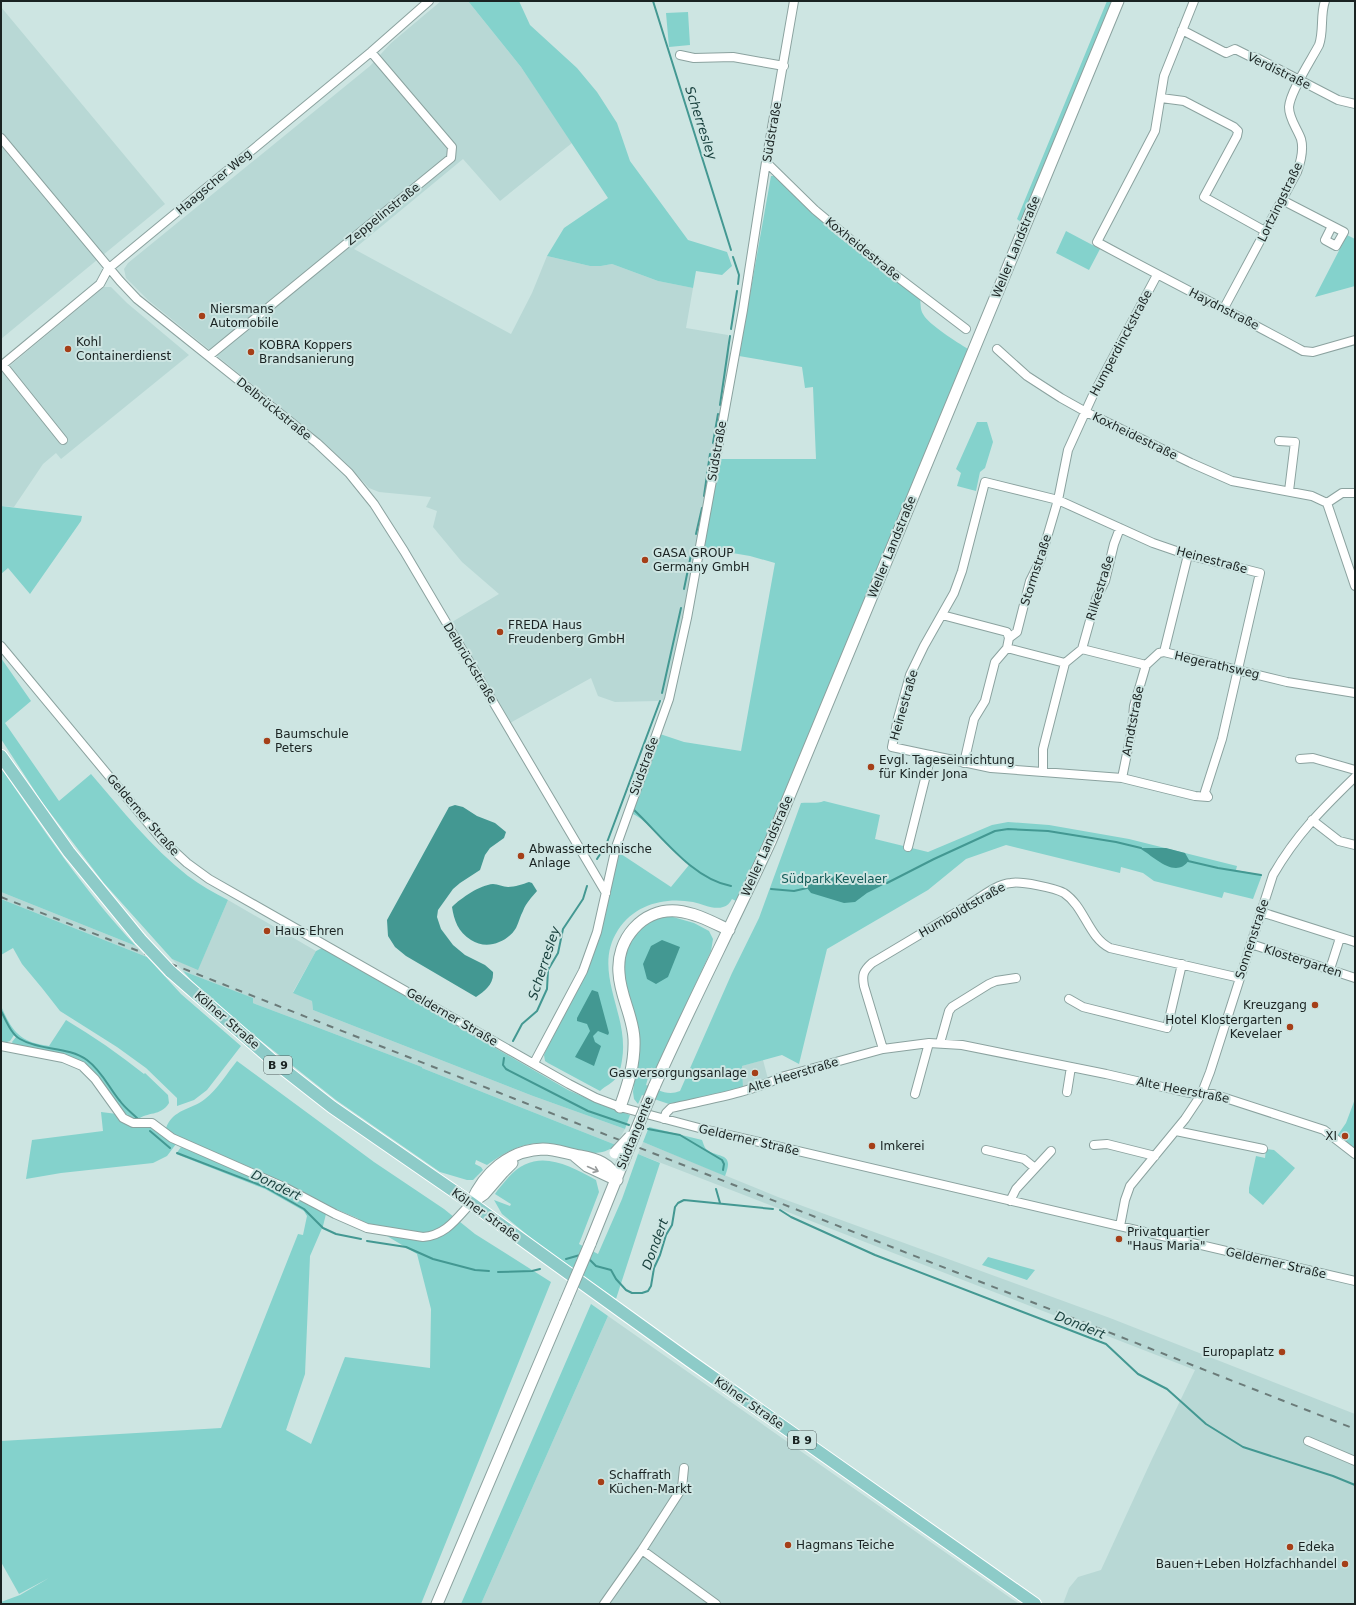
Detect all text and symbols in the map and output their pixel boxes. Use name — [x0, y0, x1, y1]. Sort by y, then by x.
street label: Verdistraße — [1245, 50, 1313, 92]
water label: Scherresley — [682, 84, 720, 162]
street label: Südstraße — [760, 101, 784, 163]
street label: Haagscher Weg — [173, 146, 255, 218]
street label: Lortzingstraße — [1255, 160, 1305, 244]
street label: Zeppelinstraße — [343, 180, 423, 248]
street label: Weller Landstraße — [989, 194, 1043, 300]
street label: Koxheidestraße — [823, 214, 903, 284]
street label: Haydnstraße — [1187, 285, 1261, 333]
street label: Humperdinckstraße — [1087, 287, 1155, 399]
place label: Niersmans Automobile — [210, 302, 279, 330]
marker: Niersmans Automobile — [197, 311, 207, 321]
place label: Kohl Containerdienst — [76, 335, 172, 363]
place label: KOBRA Koppers Brandsanierung — [259, 338, 354, 366]
marker: Kohl Containerdienst — [63, 344, 73, 354]
marker: KOBRA Koppers Brandsanierung — [246, 347, 256, 357]
street label: Delbrückstraße — [234, 375, 314, 443]
street label: Koxheidestraße — [1090, 409, 1180, 463]
street label: Südstraße — [705, 420, 729, 482]
street label: Weller Landstraße — [865, 494, 919, 600]
street label: Stormstraße — [1018, 533, 1054, 607]
street label: Heinestraße — [1175, 544, 1249, 576]
place label: GASA GROUP Germany GmbH — [653, 546, 750, 574]
street label: Rilkestraße — [1083, 554, 1117, 622]
marker: GASA GROUP Germany GmbH — [640, 555, 650, 565]
place label: FREDA Haus Freudenberg GmbH — [508, 618, 625, 646]
street label: Delbrückstraße — [440, 620, 500, 706]
marker: FREDA Haus Freudenberg GmbH — [495, 627, 505, 637]
street label: Hegerathsweg — [1173, 648, 1261, 682]
street label: Heinestraße — [887, 668, 921, 742]
street label: Arndtstraße — [1119, 685, 1147, 757]
place label: Baumschule Peters — [275, 727, 349, 755]
street label: Südstraße — [627, 735, 661, 797]
marker: Baumschule Peters — [262, 736, 272, 746]
place label: Evgl. Tageseinrichtung für Kinder Jona — [879, 753, 1015, 781]
marker: Evgl. Tageseinrichtung für Kinder Jona — [866, 762, 876, 772]
street label: Gelderner Straße — [104, 772, 182, 858]
street label: Weller Landstraße — [738, 793, 796, 899]
place label: Abwassertechnische Anlage — [529, 842, 652, 870]
marker: Abwassertechnische Anlage — [516, 851, 526, 861]
park label: Südpark Kevelaer — [781, 872, 887, 886]
street label: Humboldtstraße — [916, 880, 1008, 940]
street label: Sonnenstraße — [1232, 897, 1272, 981]
place label: Haus Ehren — [275, 924, 344, 938]
water label: Scherresley — [525, 924, 563, 1002]
marker: Haus Ehren — [262, 926, 272, 936]
street label: Klostergarten — [1262, 942, 1344, 980]
street label: Gelderner Straße — [404, 985, 500, 1049]
street label: Kölner Straße — [192, 988, 262, 1052]
place label: Kreuzgang — [1243, 998, 1307, 1012]
marker: Kreuzgang — [1310, 1000, 1320, 1010]
place label: Hotel Klostergarten Kevelaer — [1165, 1013, 1282, 1041]
marker: Hotel Klostergarten Kevelaer — [1285, 1022, 1295, 1032]
street label: Alte Heerstraße — [746, 1055, 840, 1095]
road number: B 9 — [264, 1056, 292, 1074]
place label: Gasversorgungsanlage — [609, 1066, 747, 1080]
marker: Gasversorgungsanlage — [750, 1068, 760, 1078]
street label: Alte Heerstraße — [1135, 1074, 1231, 1106]
street label: Südtangente — [614, 1095, 656, 1171]
street label: Gelderner Straße — [697, 1122, 801, 1158]
place label: XI — [1325, 1129, 1337, 1143]
marker: XI — [1340, 1131, 1350, 1141]
place label: Imkerei — [880, 1139, 925, 1153]
marker: Imkerei — [867, 1141, 877, 1151]
one-way arrow — [587, 1166, 599, 1173]
water label: Dondert — [249, 1167, 304, 1204]
street label: Kölner Straße — [449, 1185, 523, 1245]
water label: Dondert — [639, 1216, 671, 1271]
place label: Privatquartier "Haus Maria" — [1127, 1225, 1209, 1253]
marker: Privatquartier "Haus Maria" — [1114, 1234, 1124, 1244]
street label: Gelderner Straße — [1224, 1245, 1328, 1281]
water label: Dondert — [1053, 1308, 1108, 1342]
place label: Europaplatz — [1203, 1345, 1274, 1359]
marker: Europaplatz — [1277, 1347, 1287, 1357]
street label: Kölner Straße — [712, 1374, 786, 1432]
road number: B 9 — [788, 1431, 816, 1449]
place label: Schaffrath Küchen-Markt — [609, 1468, 692, 1496]
marker: Schaffrath Küchen-Markt — [596, 1477, 606, 1487]
place label: Hagmans Teiche — [796, 1538, 894, 1552]
marker: Hagmans Teiche — [783, 1540, 793, 1550]
place label: Edeka — [1298, 1540, 1335, 1554]
marker: Edeka — [1285, 1542, 1295, 1552]
place label: Bauen+Leben Holzfachhandel — [1156, 1557, 1337, 1571]
marker: Bauen+Leben Holzfachhandel — [1340, 1559, 1350, 1569]

